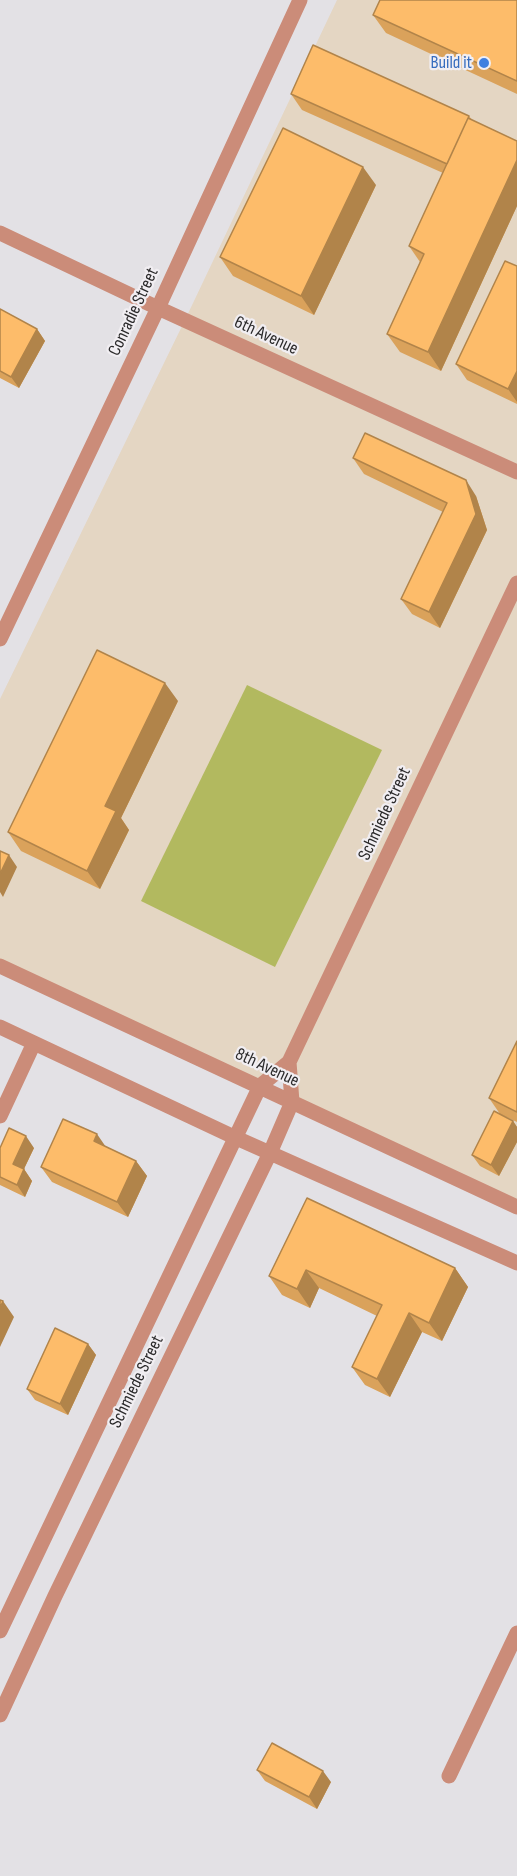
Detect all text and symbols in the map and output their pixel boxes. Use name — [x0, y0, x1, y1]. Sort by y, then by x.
place label: Build it — [431, 52, 472, 74]
marker: Build it — [477, 56, 491, 70]
street label: Conradie Street — [104, 265, 164, 359]
street label: 6th Avenue — [231, 312, 301, 360]
street label: Schmiede Street — [354, 764, 416, 864]
street label: 8th Avenue — [232, 1044, 302, 1092]
street label: Schmiede Street — [105, 1332, 169, 1432]

